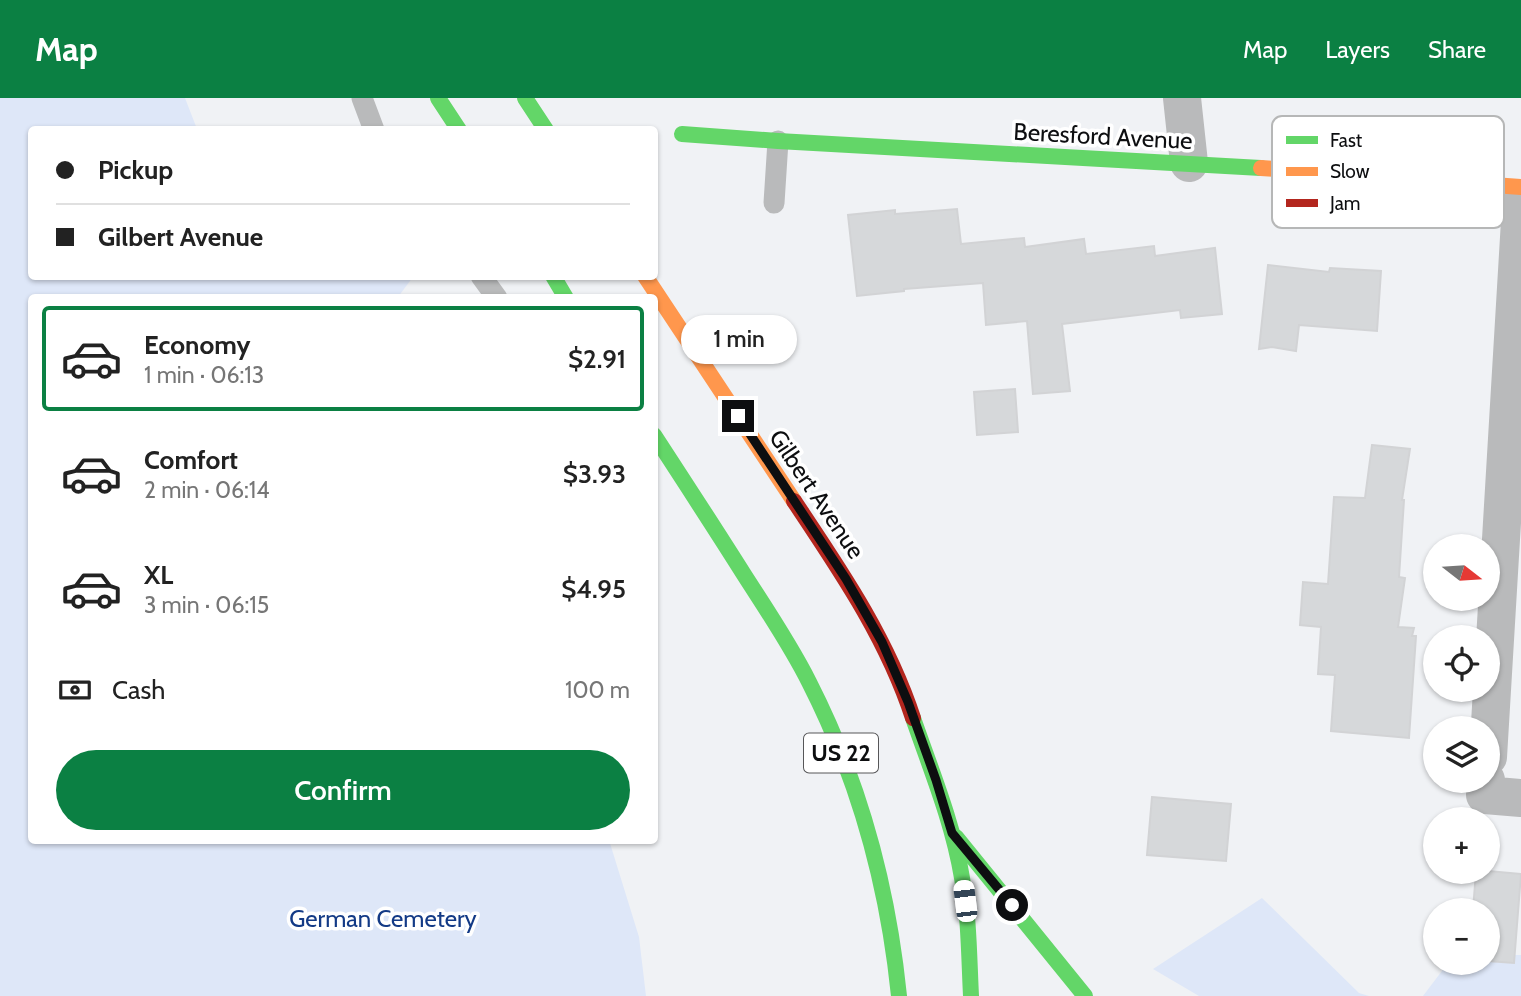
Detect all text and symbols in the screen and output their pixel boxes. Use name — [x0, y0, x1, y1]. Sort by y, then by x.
text: Map — [35, 29, 98, 69]
text: Map — [1243, 35, 1287, 64]
text: Layers — [1325, 35, 1390, 64]
text: Share — [1428, 35, 1486, 64]
legend — [1272, 116, 1504, 228]
street label: Beresford Avenue — [1013, 117, 1193, 155]
text: Fast — [1330, 129, 1363, 152]
text: Pickup — [98, 154, 173, 186]
text: Slow — [1330, 160, 1370, 183]
text: Jam — [1329, 192, 1360, 215]
text: Gilbert Avenue — [98, 221, 263, 253]
callout: 1 min — [680, 314, 796, 364]
text: 1 min — [713, 325, 765, 353]
icon: car — [60, 327, 123, 390]
text: Economy — [144, 329, 250, 361]
text: $2.91 — [568, 343, 626, 375]
text: 1 min · 06:13 — [144, 361, 264, 389]
route end — [722, 400, 754, 432]
street label: Gilbert Avenue — [763, 424, 871, 564]
icon: car — [60, 442, 123, 505]
text: Comfort — [144, 444, 238, 476]
text: $3.93 — [563, 458, 626, 490]
text: 2 min · 06:14 — [144, 476, 270, 504]
north arrow — [1423, 534, 1500, 611]
map controls — [1423, 534, 1500, 975]
icon: car — [60, 557, 123, 620]
text: XL — [144, 559, 173, 591]
text: $4.95 — [561, 573, 626, 605]
text: 3 min · 06:15 — [144, 591, 269, 619]
button: locate — [1423, 625, 1500, 702]
icon: cash — [56, 671, 94, 709]
text: Cash — [112, 674, 165, 706]
text: 100 m — [565, 676, 630, 704]
button: layers — [1423, 716, 1500, 793]
road number: US 22 — [804, 734, 878, 772]
button: Confirm — [56, 750, 630, 830]
button: + — [1423, 807, 1500, 884]
car — [953, 879, 978, 923]
route start — [996, 889, 1028, 921]
button: − — [1423, 898, 1500, 975]
park label: German Cemetery — [289, 904, 477, 933]

